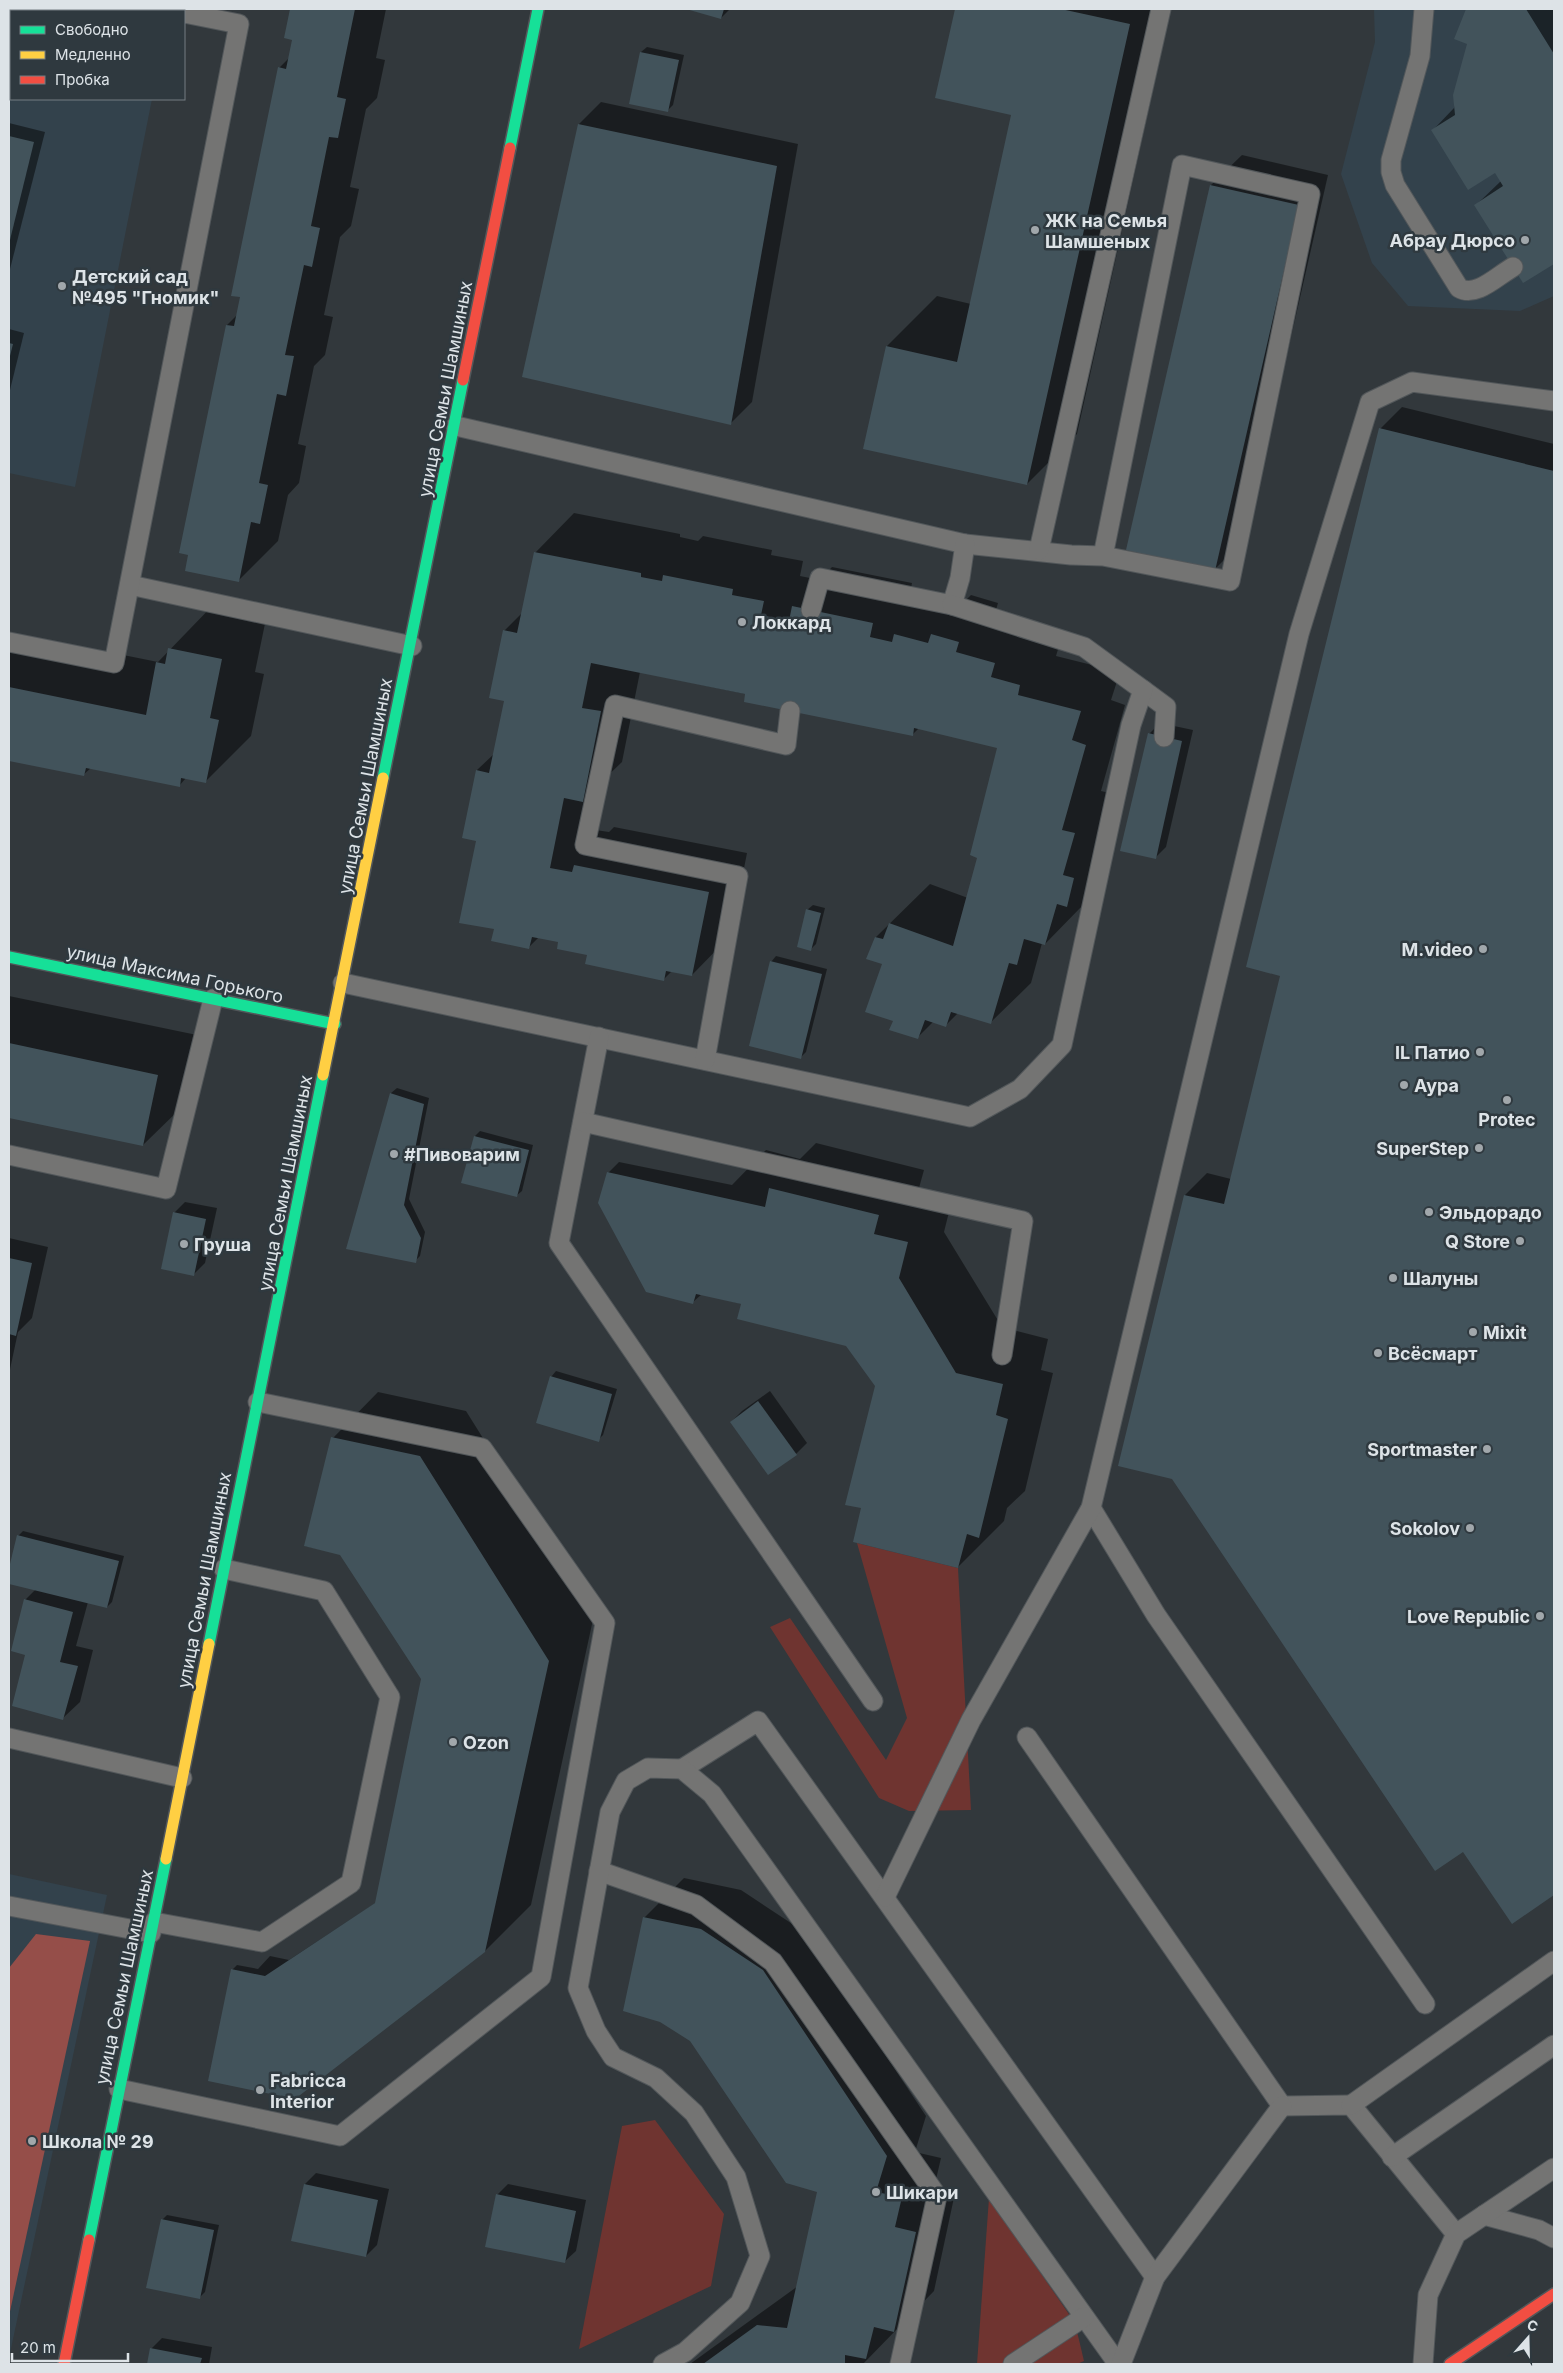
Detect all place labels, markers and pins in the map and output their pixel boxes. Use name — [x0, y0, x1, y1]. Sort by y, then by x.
place label: ЖК на Семья Шамшеных — [1045, 210, 1167, 252]
marker: ЖК на Семья Шамшеных — [1029, 224, 1041, 236]
place label: Абрау Дюрсо — [1390, 230, 1515, 251]
marker: Абрау Дюрсо — [1519, 234, 1531, 246]
place label: Детский сад №495 "Гномик" — [72, 266, 219, 308]
marker: Детский сад №495 "Гномик" — [56, 280, 68, 292]
place label: Локкард — [752, 612, 831, 633]
marker: Локкард — [736, 616, 748, 628]
place label: M.video — [1401, 939, 1473, 960]
marker: M.video — [1477, 943, 1489, 955]
place label: IL Патио — [1395, 1042, 1470, 1063]
marker: IL Патио — [1474, 1046, 1486, 1058]
place label: Аура — [1414, 1075, 1459, 1096]
marker: Аура — [1398, 1079, 1410, 1091]
marker: Protec — [1501, 1094, 1513, 1106]
place label: Protec — [1478, 1109, 1536, 1130]
place label: SuperStep — [1376, 1138, 1469, 1159]
marker: SuperStep — [1473, 1142, 1485, 1154]
place label: #Пивоварим — [404, 1144, 520, 1165]
marker: #Пивоварим — [388, 1148, 400, 1160]
place label: Эльдорадо — [1439, 1202, 1542, 1223]
marker: Эльдорадо — [1423, 1206, 1435, 1218]
place label: Q Store — [1445, 1231, 1510, 1252]
place label: Груша — [194, 1234, 251, 1255]
marker: Q Store — [1514, 1235, 1526, 1247]
marker: Груша — [178, 1238, 190, 1250]
place label: Шалуны — [1403, 1268, 1478, 1289]
marker: Шалуны — [1387, 1272, 1399, 1284]
place label: Mixit — [1483, 1322, 1527, 1343]
marker: Mixit — [1467, 1326, 1479, 1338]
place label: Всёсмарт — [1388, 1343, 1477, 1364]
marker: Всёсмарт — [1372, 1347, 1384, 1359]
place label: Sportmaster — [1367, 1439, 1477, 1460]
marker: Sportmaster — [1481, 1443, 1493, 1455]
place label: Sokolov — [1390, 1518, 1460, 1539]
marker: Sokolov — [1464, 1522, 1476, 1534]
place label: Love Republic — [1407, 1606, 1530, 1627]
marker: Love Republic — [1534, 1610, 1546, 1622]
place label: Ozon — [463, 1732, 509, 1753]
marker: Ozon — [447, 1736, 459, 1748]
place label: Fabricca Interior — [270, 2070, 346, 2112]
marker: Fabricca Interior — [254, 2084, 266, 2096]
place label: Школа № 29 — [42, 2131, 154, 2152]
marker: Школа № 29 — [26, 2135, 38, 2147]
place label: Шикари — [886, 2182, 959, 2203]
marker: Шикари — [870, 2186, 882, 2198]

